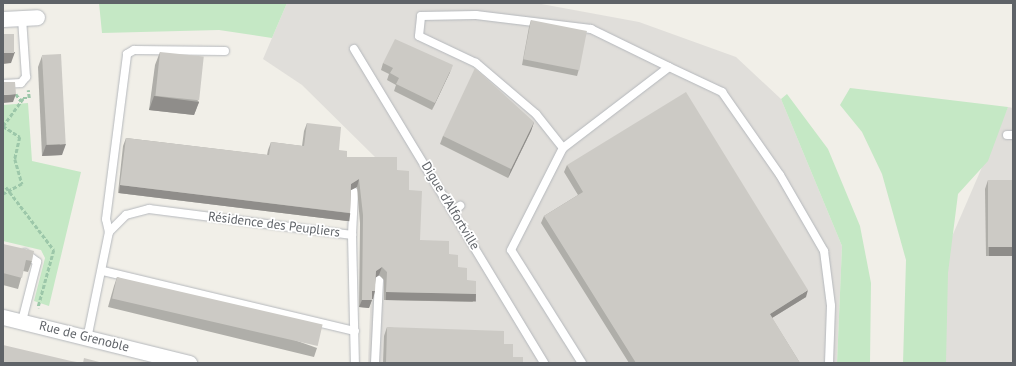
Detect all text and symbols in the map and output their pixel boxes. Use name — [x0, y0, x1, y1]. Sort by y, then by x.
street label: Digue d'Alfortville — [418, 159, 482, 253]
street label: Résidence des Peupliers — [207, 209, 341, 241]
street label: Rue de Grenoble — [37, 318, 131, 356]

